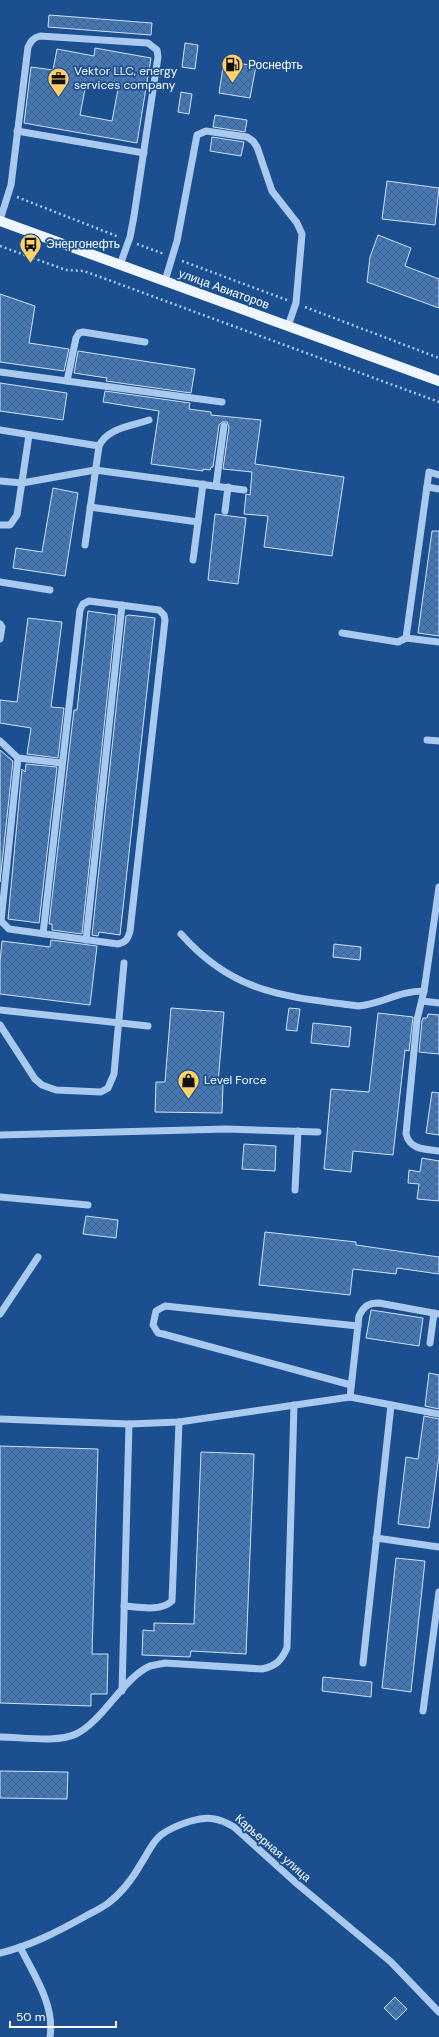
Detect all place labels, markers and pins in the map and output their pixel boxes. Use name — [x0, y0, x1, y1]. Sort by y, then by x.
fuel station icon: Роснефть — [220, 52, 246, 85]
place label: Роснефть — [248, 57, 303, 73]
place label: Vektor LLC, energy services company — [74, 63, 178, 93]
office icon: Vektor LLC, energy services company — [45, 65, 71, 98]
bus stop icon: Энергонефть — [18, 231, 44, 264]
place label: Энергонефть — [46, 236, 120, 252]
shop icon: Level Force — [176, 1067, 202, 1100]
place label: Level Force — [204, 1072, 267, 1088]

